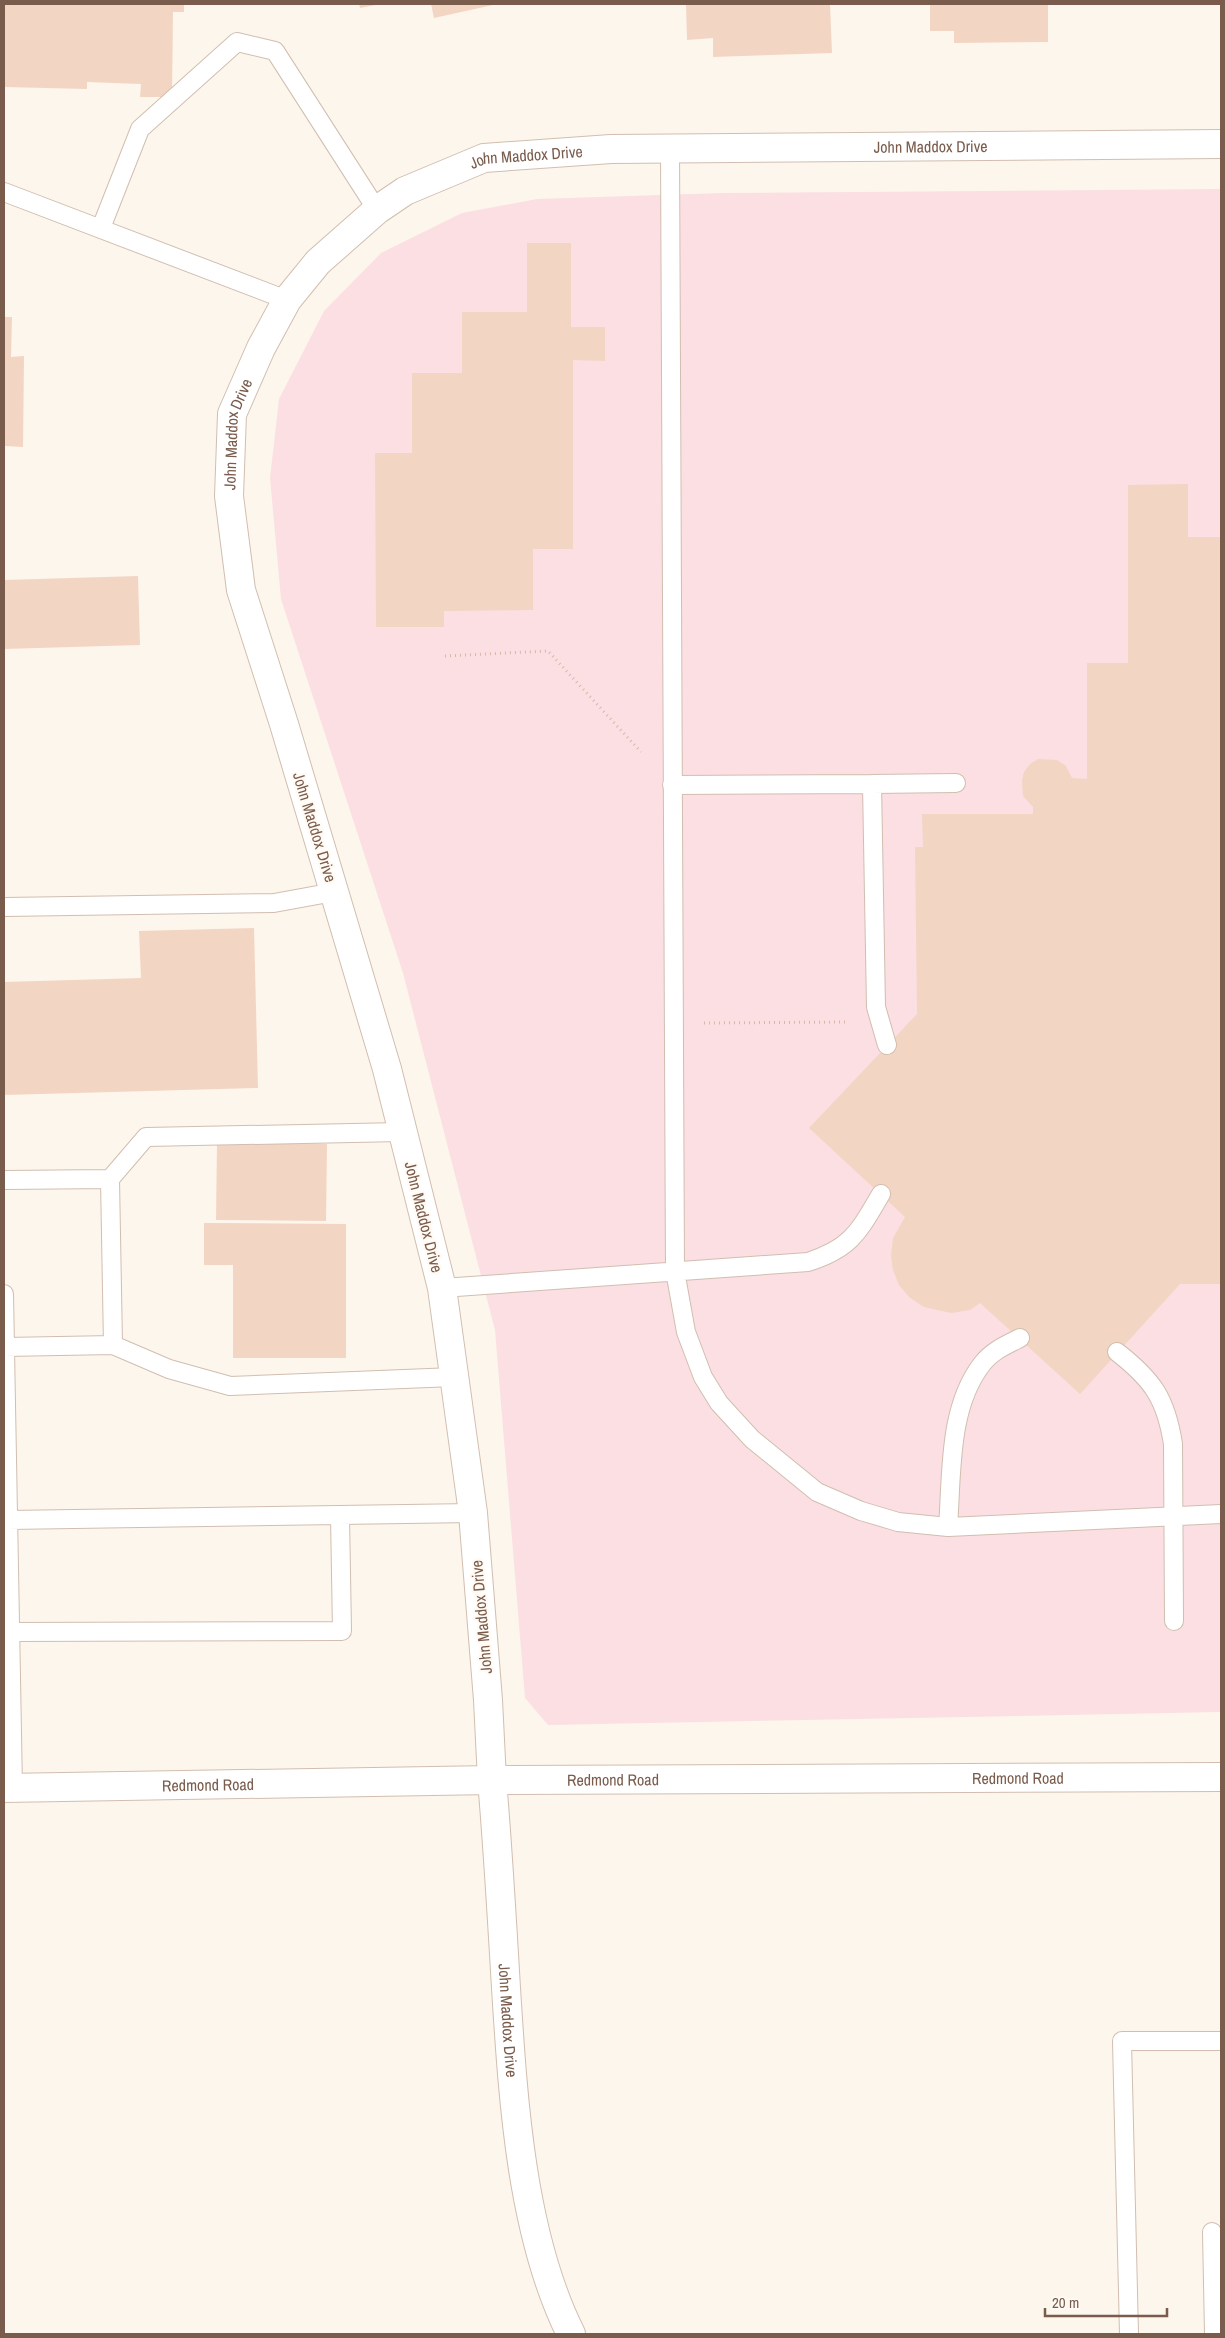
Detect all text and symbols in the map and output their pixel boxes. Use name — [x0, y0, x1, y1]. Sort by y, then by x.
street label: John Maddox Drive — [874, 135, 988, 158]
street label: John Maddox Drive — [466, 140, 583, 174]
street label: John Maddox Drive — [218, 375, 257, 490]
street label: John Maddox Drive — [288, 769, 342, 885]
street label: John Maddox Drive — [400, 1159, 448, 1275]
street label: John Maddox Drive — [465, 1559, 497, 1675]
street label: Redmond Road — [972, 1767, 1064, 1789]
street label: Redmond Road — [567, 1768, 659, 1791]
street label: Redmond Road — [162, 1773, 254, 1796]
street label: John Maddox Drive — [494, 1963, 523, 2078]
scale bar — [1045, 2286, 1168, 2318]
text: 20 m — [1052, 2292, 1079, 2313]

